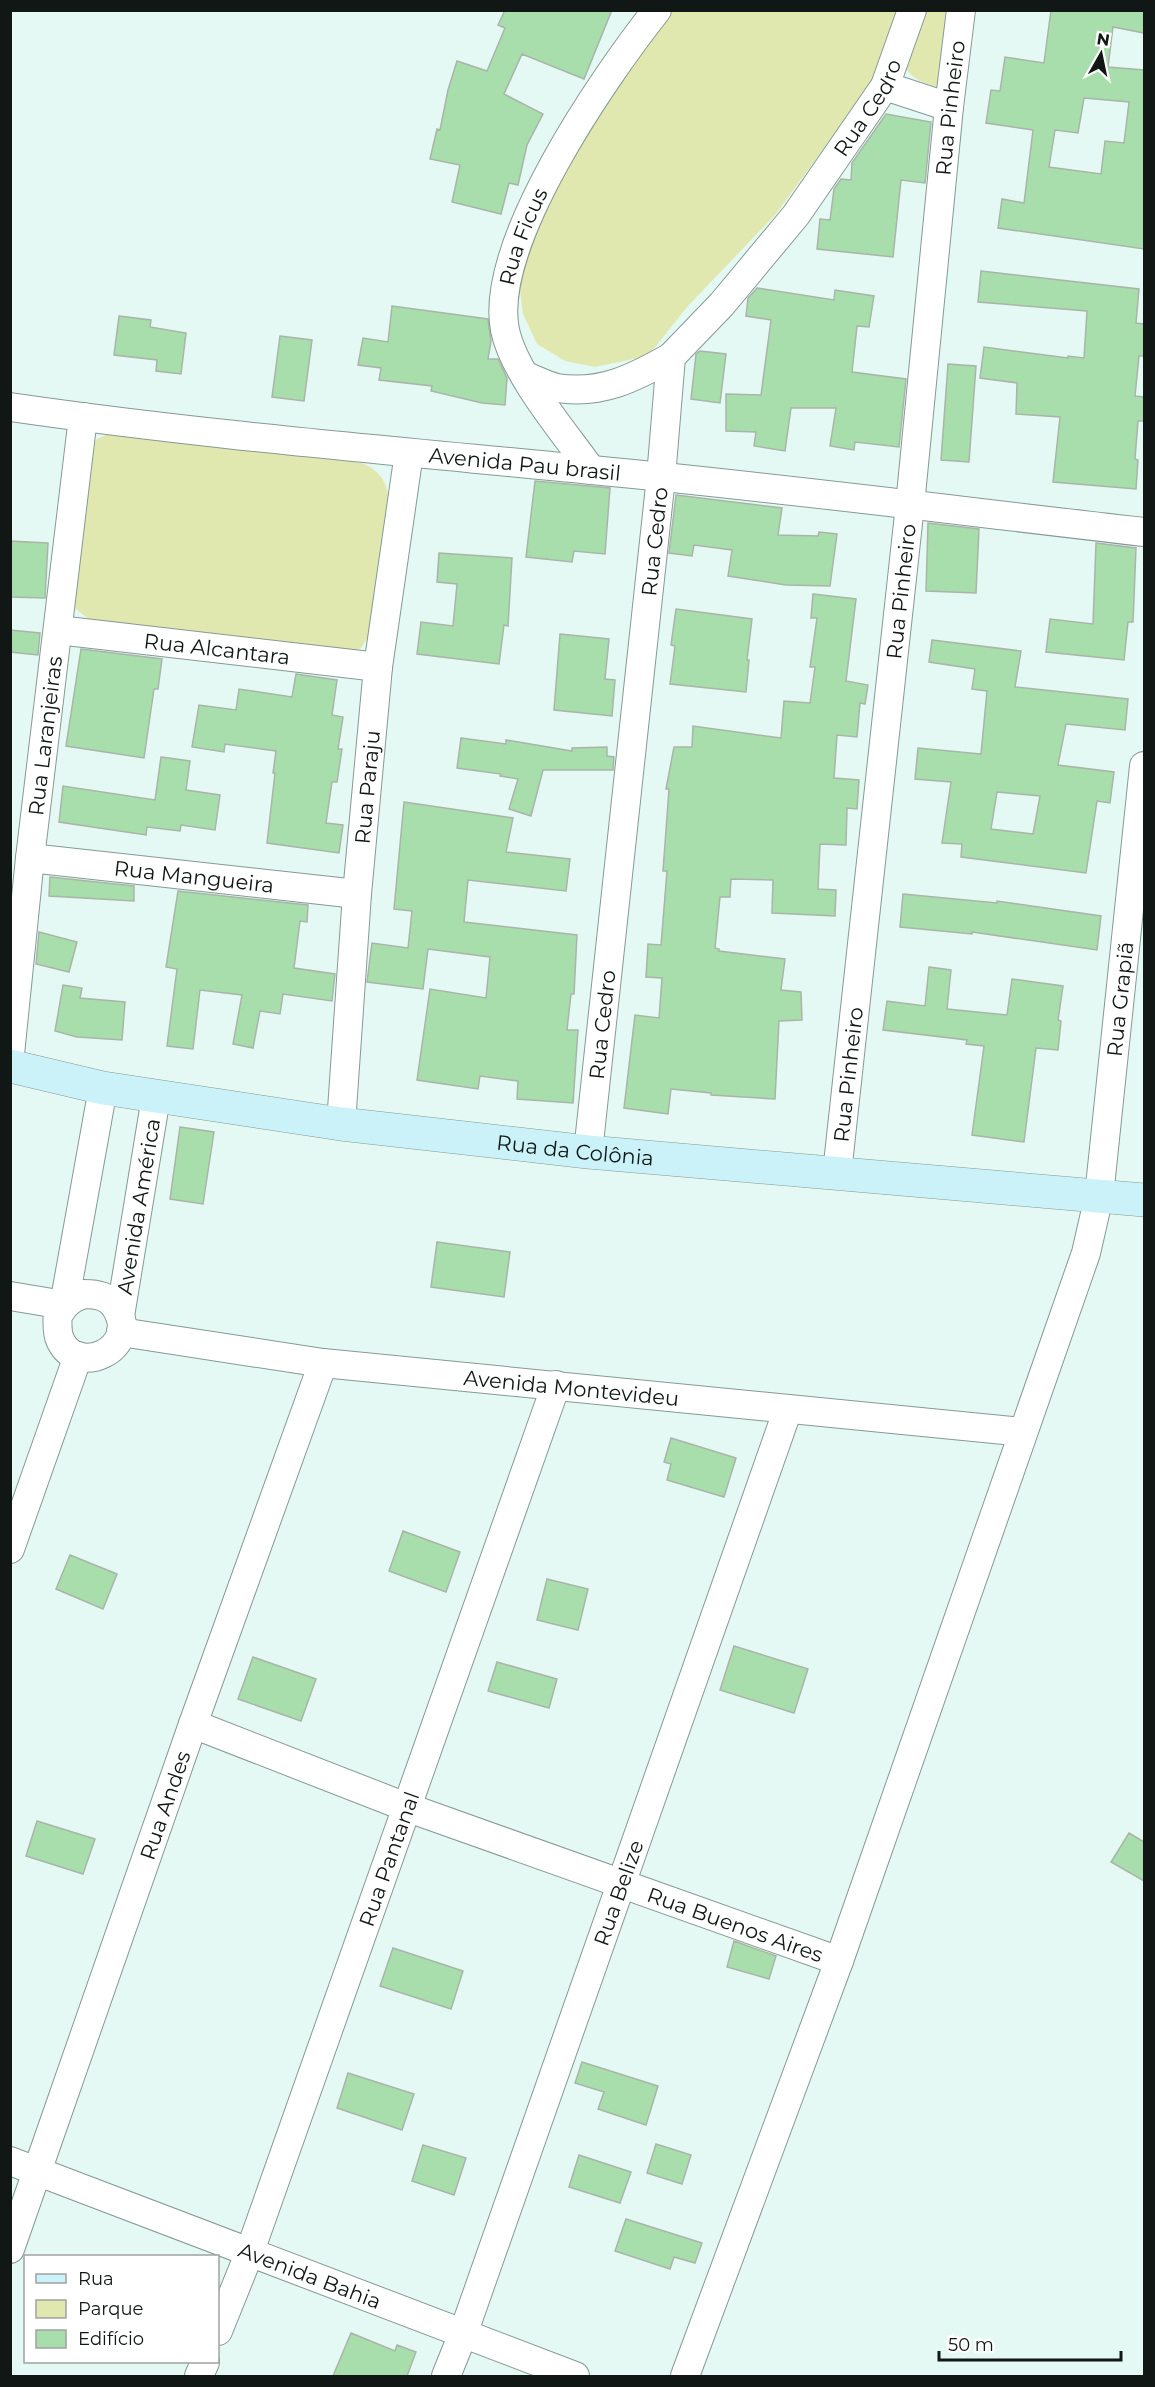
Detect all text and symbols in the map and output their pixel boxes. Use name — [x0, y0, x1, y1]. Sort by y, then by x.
north arrow — [1071, 24, 1131, 84]
text: N — [1095, 29, 1111, 50]
street label: Rua Pinheiro — [930, 39, 970, 177]
street label: Rua Cedro — [828, 56, 906, 161]
street label: Rua Ficus — [494, 183, 552, 288]
street label: Avenida Pau brasil — [428, 442, 622, 485]
street label: Rua Cedro — [636, 486, 672, 598]
street label: Rua Pinheiro — [881, 522, 920, 660]
street label: Rua Alcantara — [143, 628, 291, 669]
street label: Rua Laranjeiras — [23, 655, 67, 817]
street label: Rua Paraju — [349, 729, 385, 845]
street label: Rua Mangueira — [113, 855, 275, 897]
street label: Rua Grapiã — [1101, 940, 1138, 1058]
street label: Rua Cedro — [583, 969, 620, 1081]
street label: Rua Pinheiro — [828, 1006, 868, 1144]
street label: Avenida América — [111, 1116, 165, 1297]
street label: Rua da Colônia — [495, 1129, 655, 1170]
street label: Avenida Montevideu — [462, 1364, 680, 1411]
street label: Rua Andes — [134, 1747, 195, 1863]
street label: Rua Pantanal — [353, 1788, 424, 1930]
street label: Rua Belize — [588, 1837, 648, 1949]
street label: Rua Buenos Aires — [644, 1881, 826, 1967]
street label: Avenida Bahia — [235, 2237, 385, 2314]
legend — [24, 2255, 219, 2363]
text: Rua — [78, 2268, 114, 2290]
text: Parque — [78, 2298, 144, 2320]
scale bar — [939, 2324, 1120, 2362]
text: Edifício — [78, 2328, 144, 2350]
text: 50 m — [948, 2334, 994, 2356]

